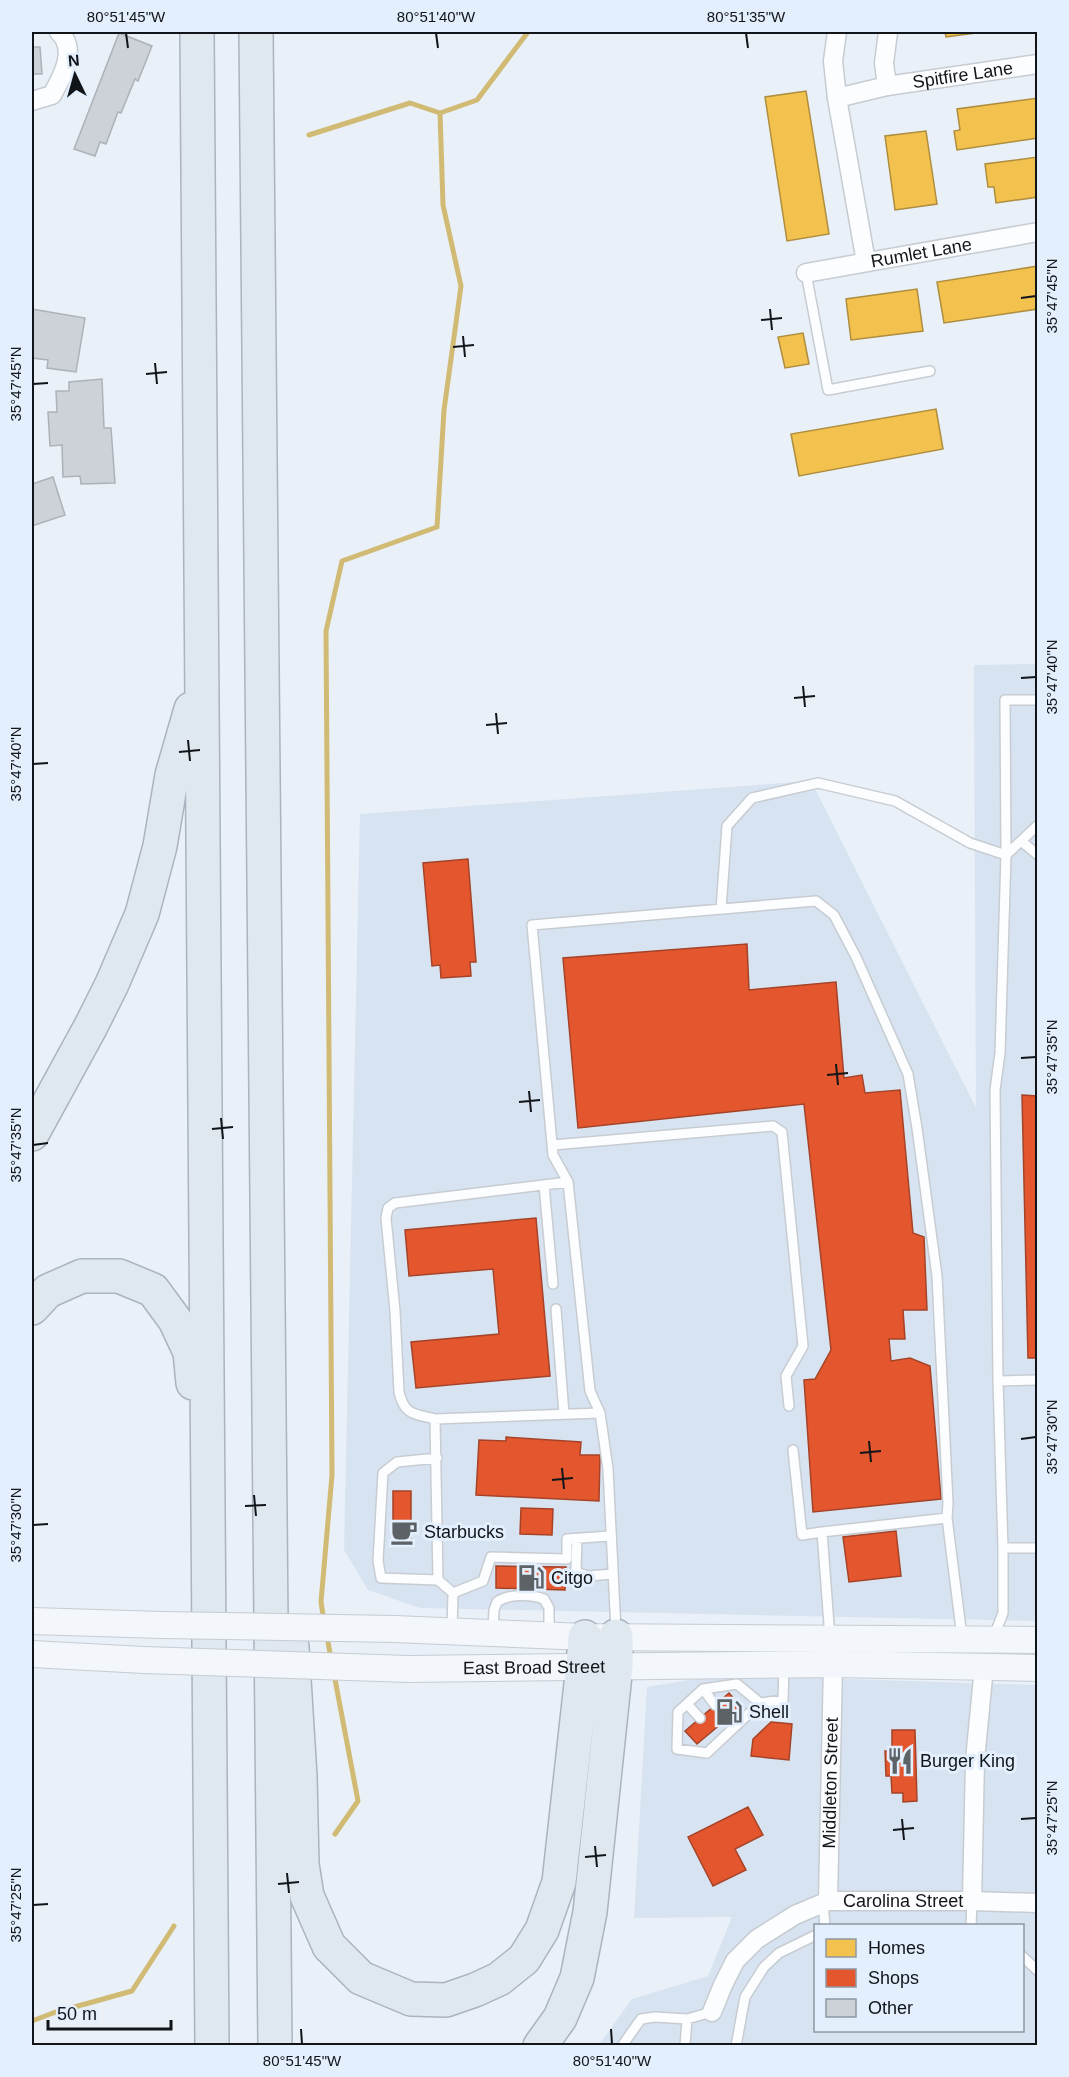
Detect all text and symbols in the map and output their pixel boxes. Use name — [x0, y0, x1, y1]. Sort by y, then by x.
text: 80°51'45"W — [87, 8, 166, 25]
text: 80°51'40"W — [397, 8, 476, 25]
text: 80°51'35"W — [707, 8, 786, 25]
north arrow — [45, 45, 105, 105]
text: N — [67, 52, 80, 70]
street label: Spitfire Lane — [911, 58, 1014, 92]
street label: Rumlet Lane — [869, 234, 973, 271]
text: 35°47'45"N — [1043, 258, 1060, 334]
text: 35°47'45"N — [7, 346, 24, 422]
text: 35°47'40"N — [1043, 639, 1060, 715]
text: 35°47'40"N — [7, 726, 24, 802]
text: 35°47'35"N — [1043, 1019, 1060, 1095]
text: 35°47'35"N — [7, 1107, 24, 1183]
text: 35°47'30"N — [1043, 1399, 1060, 1475]
text: 35°47'30"N — [7, 1487, 24, 1563]
cafe icon: Starbucks — [389, 1517, 419, 1547]
place label: Starbucks — [424, 1522, 504, 1542]
fuel station icon: Citgo — [516, 1563, 546, 1593]
place label: Citgo — [551, 1568, 593, 1588]
street label: East Broad Street — [463, 1657, 605, 1678]
fuel station icon: Shell — [714, 1697, 744, 1727]
place label: Shell — [749, 1702, 789, 1722]
street label: Middleton Street — [819, 1717, 842, 1849]
restaurant icon: Burger King — [885, 1746, 915, 1776]
place label: Burger King — [920, 1751, 1015, 1771]
text: 35°47'25"N — [1043, 1780, 1060, 1856]
text: 35°47'25"N — [7, 1867, 24, 1943]
street label: Carolina Street — [843, 1891, 963, 1911]
legend — [814, 1924, 1024, 2032]
text: Homes — [868, 1938, 925, 1958]
text: Shops — [868, 1968, 919, 1988]
scale bar — [48, 1993, 171, 2031]
text: Other — [868, 1998, 913, 2018]
text: 50 m — [57, 2004, 97, 2024]
text: 80°51'45"W — [263, 2052, 342, 2069]
text: 80°51'40"W — [573, 2052, 652, 2069]

